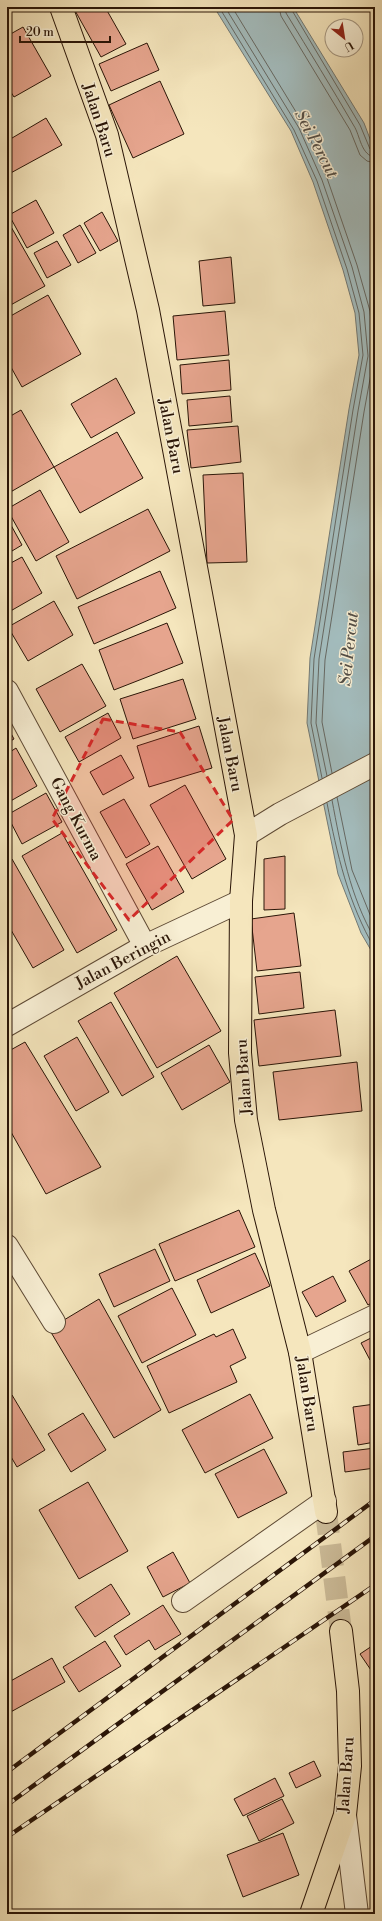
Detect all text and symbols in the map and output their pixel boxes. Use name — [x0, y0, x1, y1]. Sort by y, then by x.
scale bar — [20, 18, 110, 44]
north arrow — [324, 18, 364, 58]
text: 20 m — [26, 25, 54, 40]
text: U — [341, 38, 356, 54]
street label: Jalan Baru — [77, 80, 120, 159]
water label: Sei Percut — [289, 106, 343, 182]
street label: Jalan Baru — [154, 396, 188, 475]
water label: Sei Percut — [334, 611, 364, 687]
street label: Jalan Baru — [213, 714, 247, 793]
street label: Gang Kurma — [46, 774, 107, 865]
street label: Jalan Beringin — [71, 926, 174, 994]
street label: Jalan Baru — [231, 1038, 257, 1117]
street label: Jalan Baru — [291, 1354, 323, 1433]
street label: Jalan Baru — [333, 1736, 359, 1815]

